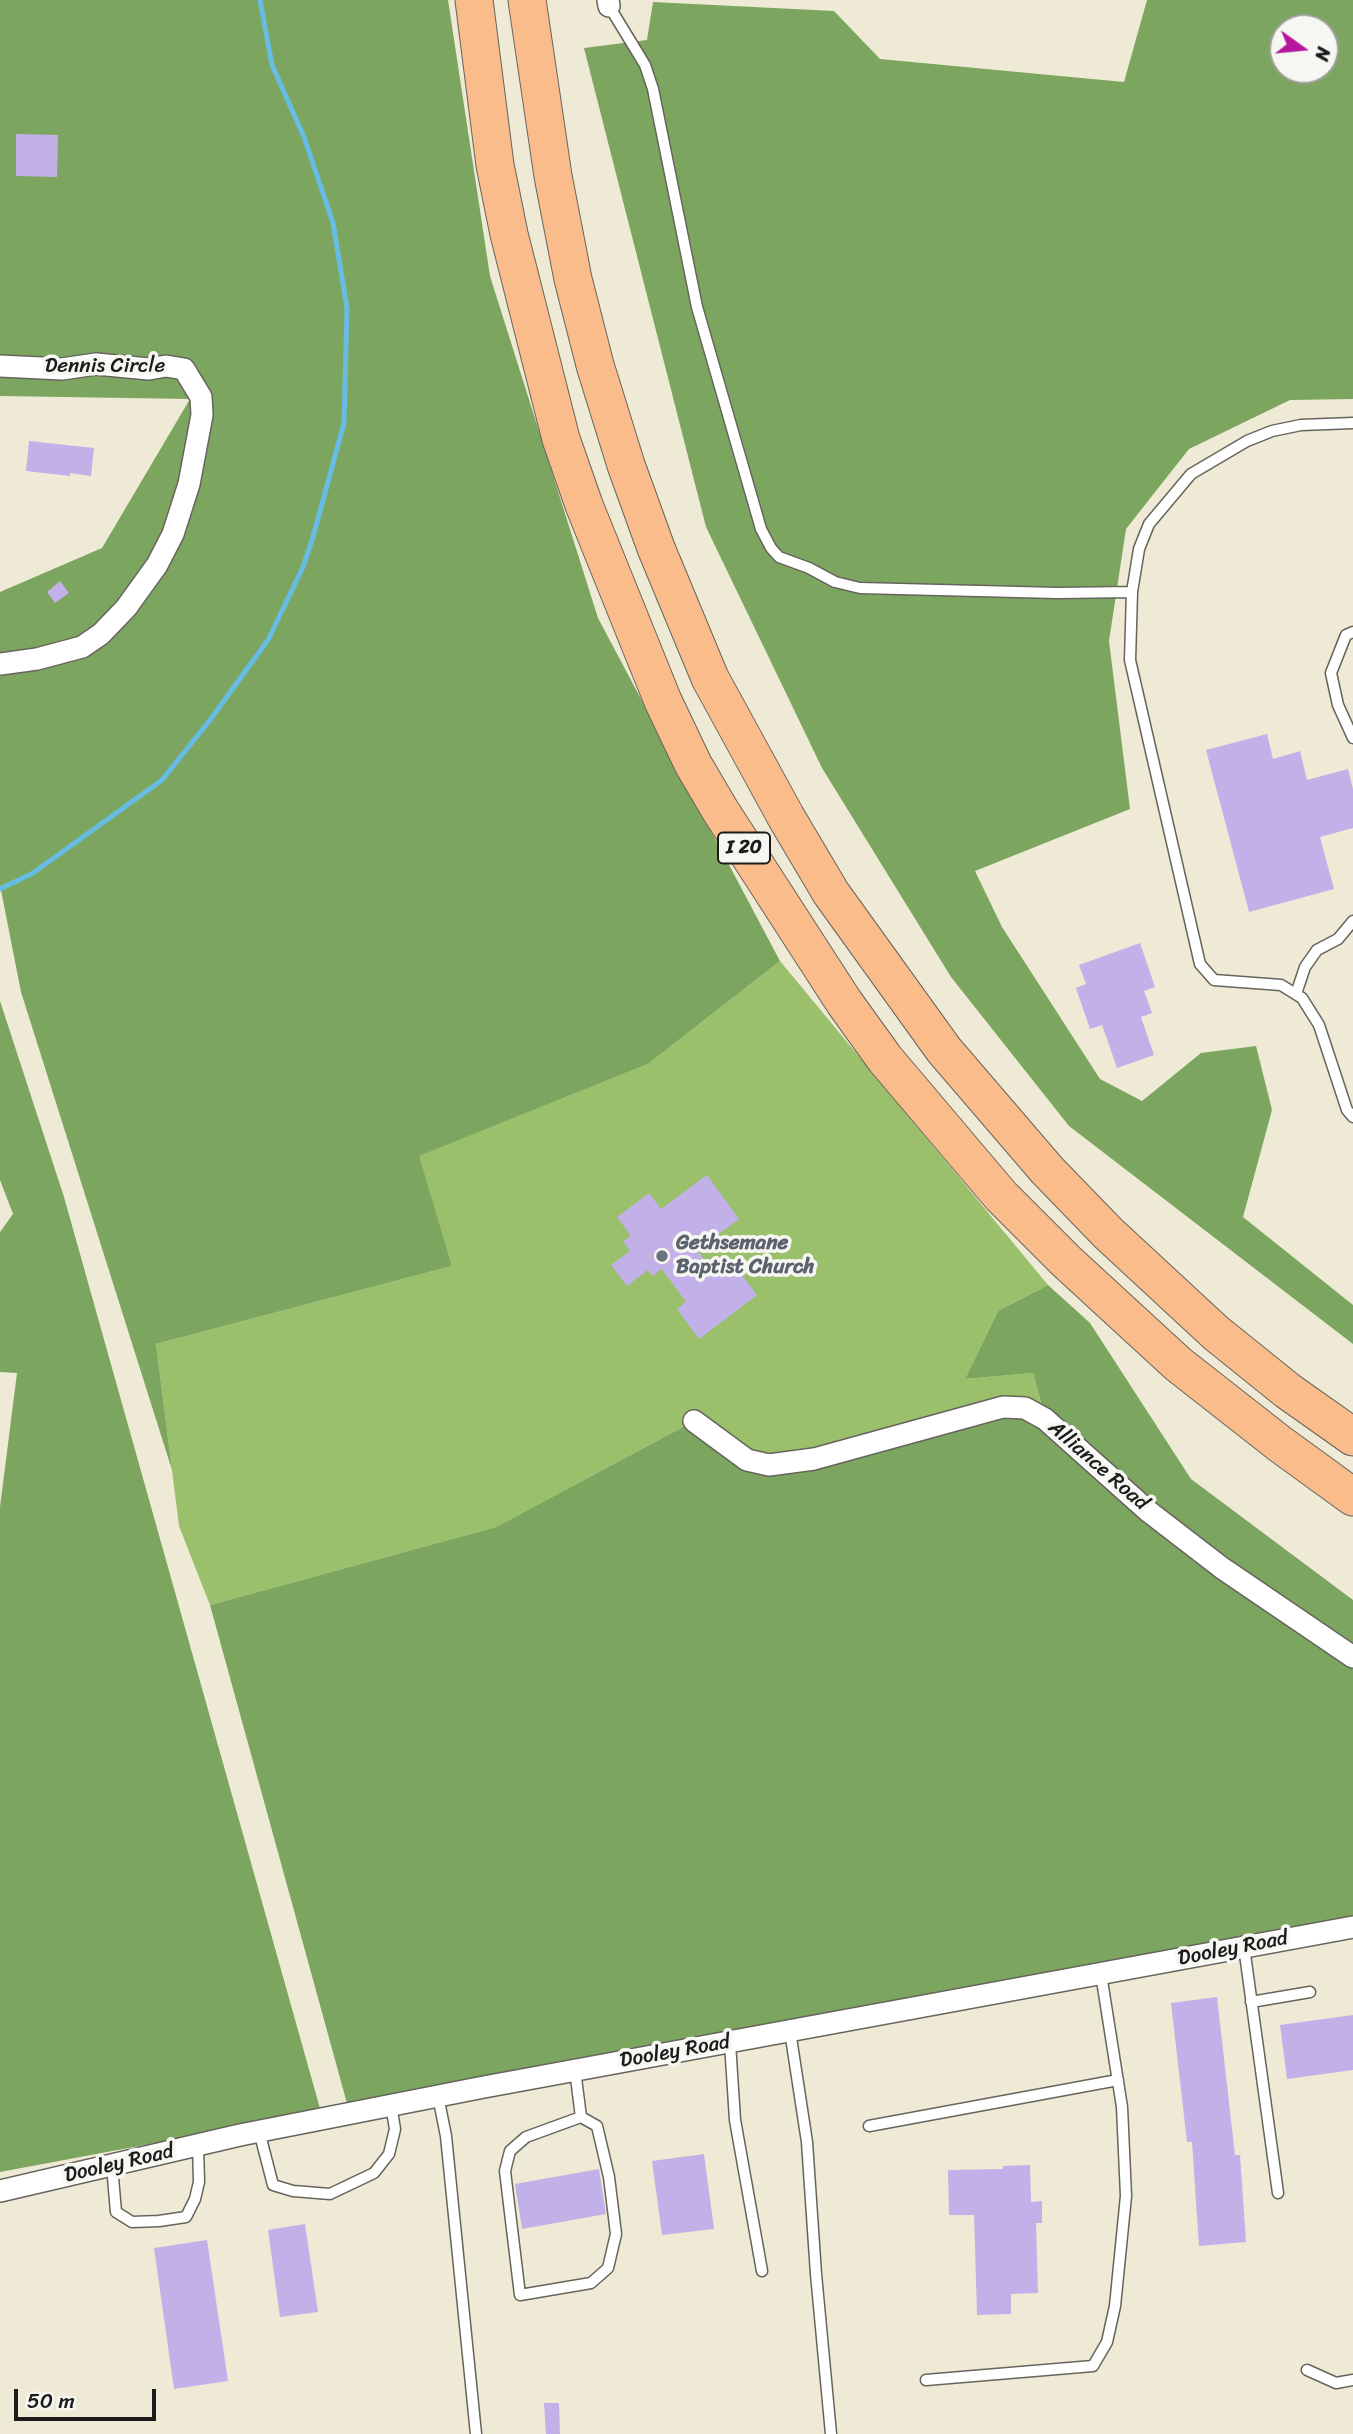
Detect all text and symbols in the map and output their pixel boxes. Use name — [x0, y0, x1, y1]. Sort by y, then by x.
north arrow — [1269, 14, 1339, 84]
text: N — [1305, 43, 1340, 65]
street label: Dennis Circle — [45, 354, 165, 380]
road number: I 20 — [718, 832, 770, 863]
place label: Gethsemane Baptist Church — [676, 1231, 815, 1281]
marker: Gethsemane Baptist Church — [654, 1248, 670, 1264]
street label: Alliance Road — [1043, 1416, 1153, 1516]
street label: Dooley Road — [1176, 1926, 1290, 1972]
street label: Dooley Road — [618, 2030, 732, 2074]
street label: Dooley Road — [62, 2139, 176, 2189]
scale bar — [18, 2374, 159, 2418]
text: 50 m — [27, 2382, 75, 2420]

